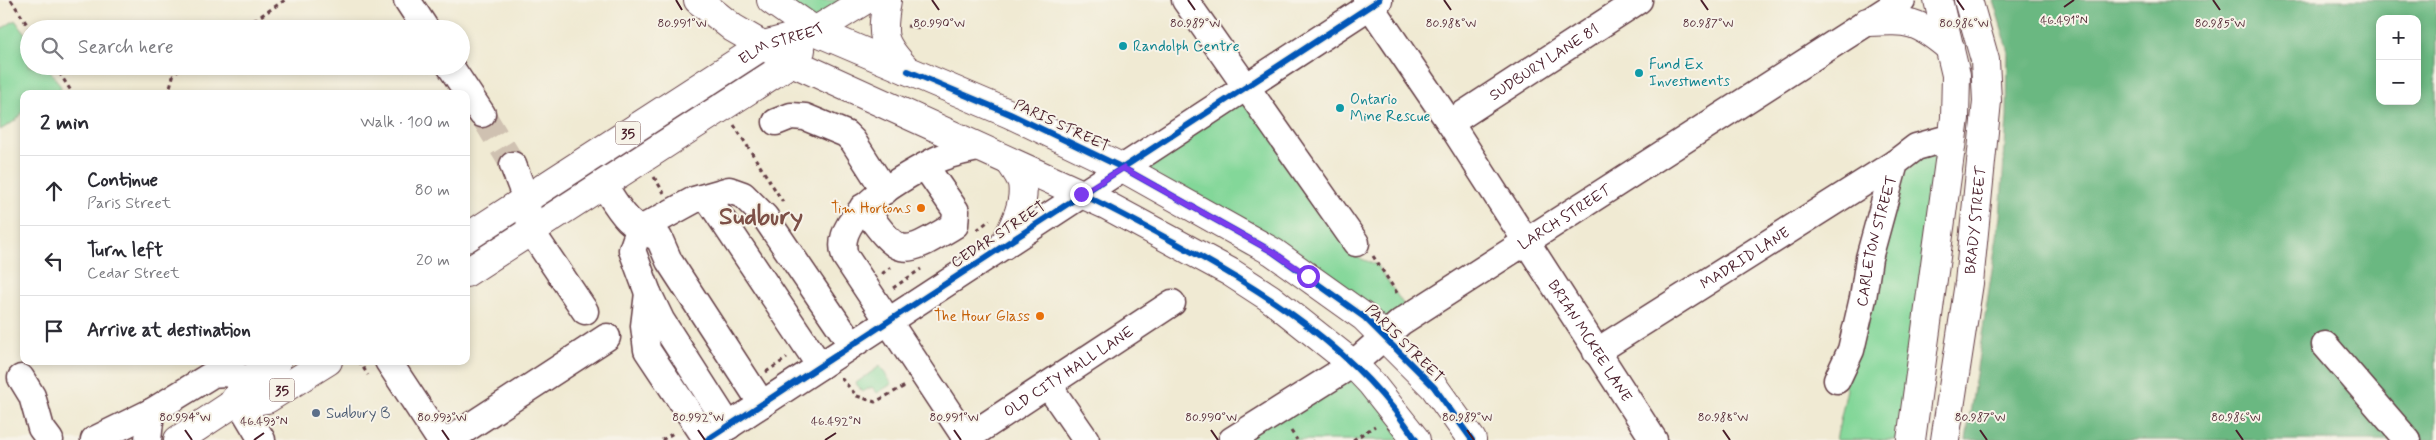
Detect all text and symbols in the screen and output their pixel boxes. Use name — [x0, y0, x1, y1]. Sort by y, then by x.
text: 46.491°N — [2040, 13, 2088, 29]
map controls — [2376, 15, 2421, 105]
button: + — [2376, 15, 2421, 60]
text: 80.991°W — [657, 16, 707, 32]
text: 80.990°W — [913, 16, 965, 32]
text: 80.989°W — [1170, 16, 1220, 32]
text: 80.988°W — [1426, 16, 1476, 32]
text: 80.987°W — [1683, 16, 1733, 32]
text: 80.986°W — [1939, 16, 1989, 32]
text: 80.985°W — [2195, 16, 2245, 32]
street label: ELM STREET — [735, 18, 829, 70]
search box — [20, 20, 470, 75]
street label: SUDBURY LANE 81 — [1486, 20, 1603, 106]
icon: search — [38, 34, 66, 62]
text: Search here — [78, 35, 174, 60]
place label: Randolph Centre — [1133, 37, 1240, 57]
marker: Randolph Centre — [1117, 40, 1129, 52]
place label: Fund Ex Investments — [1649, 55, 1730, 92]
button: − — [2376, 60, 2421, 105]
marker: Fund Ex Investments — [1633, 67, 1645, 79]
place label: Ontario Mine Rescue — [1350, 90, 1430, 127]
street label: PARIS STREET — [1011, 95, 1113, 157]
marker: Ontario Mine Rescue — [1334, 102, 1346, 114]
text: 2 min — [40, 109, 89, 137]
text: Walk · 100 m — [360, 112, 450, 133]
road number: 35 — [616, 122, 640, 144]
street label: BRADY STREET — [1961, 165, 1992, 275]
text: Continue — [87, 168, 158, 193]
street label: CARLETON STREET — [1852, 173, 1902, 309]
icon: ahead — [40, 177, 68, 205]
text: 80 m — [415, 180, 450, 201]
street label: LARCH STREET — [1515, 180, 1616, 255]
route end — [1070, 183, 1093, 206]
text: Paris Street — [87, 193, 171, 214]
street label: CEDAR STREET — [947, 197, 1050, 273]
place label: Tim Hortons — [831, 199, 911, 219]
district label: Sudbury — [719, 201, 803, 234]
marker: Tim Hortons — [915, 202, 927, 214]
street label: MADRID LANE — [1697, 223, 1794, 295]
text: Turn left — [87, 238, 163, 263]
icon: left — [40, 247, 68, 275]
text: 20 m — [416, 250, 450, 271]
text: Cedar Street — [87, 263, 180, 284]
route start — [1297, 265, 1320, 288]
street label: BRIAN MCKEE LANE — [1543, 277, 1636, 406]
street label: PARIS STREET — [1361, 300, 1448, 388]
place label: The Hour Glass — [934, 307, 1030, 327]
marker: The Hour Glass — [1034, 310, 1046, 322]
icon: arrive — [40, 317, 68, 345]
text: Arrive at destination — [87, 318, 251, 343]
street label: OLD CITY HALL LANE — [1000, 322, 1138, 422]
road number: 35 — [270, 378, 294, 402]
place label: Sudbury B — [326, 404, 390, 424]
marker: Sudbury B — [310, 407, 322, 419]
text: 80.994°W — [159, 410, 211, 426]
text: 80.993°W — [417, 410, 467, 426]
text: 80.992°W — [672, 410, 724, 426]
text: 80.991°W — [929, 410, 979, 426]
text: 80.990°W — [1185, 410, 1237, 426]
text: 80.989°W — [1442, 410, 1492, 426]
text: 80.988°W — [1698, 410, 1748, 426]
text: 80.987°W — [1955, 410, 2005, 426]
text: 80.986°W — [2211, 410, 2261, 426]
text: 46.493°N — [240, 414, 288, 430]
text: 46.492°N — [811, 414, 861, 430]

